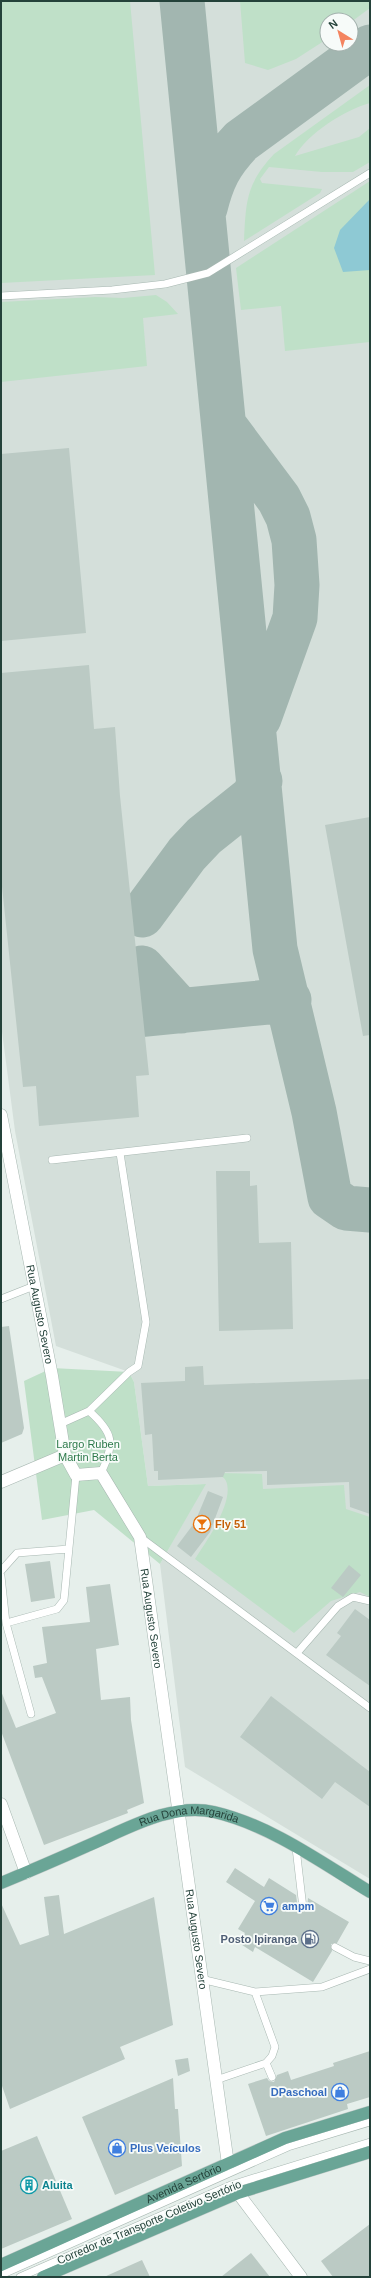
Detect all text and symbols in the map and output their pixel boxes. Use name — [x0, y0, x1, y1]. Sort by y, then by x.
north arrow — [319, 12, 359, 52]
text: N — [326, 17, 340, 31]
street label: Rua Augusto Severo — [24, 1264, 56, 1365]
park label: Largo Ruben Martin Berta — [56, 1438, 120, 1463]
bar icon: Fly 51 — [192, 1514, 212, 1534]
place label: Fly 51 — [215, 1518, 246, 1530]
street label: Rua Augusto Severo — [138, 1568, 164, 1669]
street label: Rua Dona Margarida — [137, 1804, 241, 1828]
street label: Rua Augusto Severo — [183, 1888, 209, 1990]
supermarket icon: ampm — [259, 1896, 279, 1916]
place label: ampm — [282, 1900, 315, 1912]
fuel station icon: Posto Ipiranga — [300, 1929, 320, 1949]
place label: Posto Ipiranga — [221, 1933, 298, 1945]
shop icon: DPaschoal — [330, 2082, 350, 2102]
place label: DPaschoal — [271, 2086, 327, 2098]
shop icon: Plus Veículos — [107, 2138, 127, 2158]
place label: Plus Veículos — [130, 2142, 201, 2154]
street label: Avenida Sertório — [144, 2161, 223, 2205]
building icon: Aluita — [19, 2175, 39, 2195]
street label: Corredor de Transporte Coletivo Sertório — [55, 2178, 243, 2266]
place label: Aluita — [42, 2179, 73, 2191]

